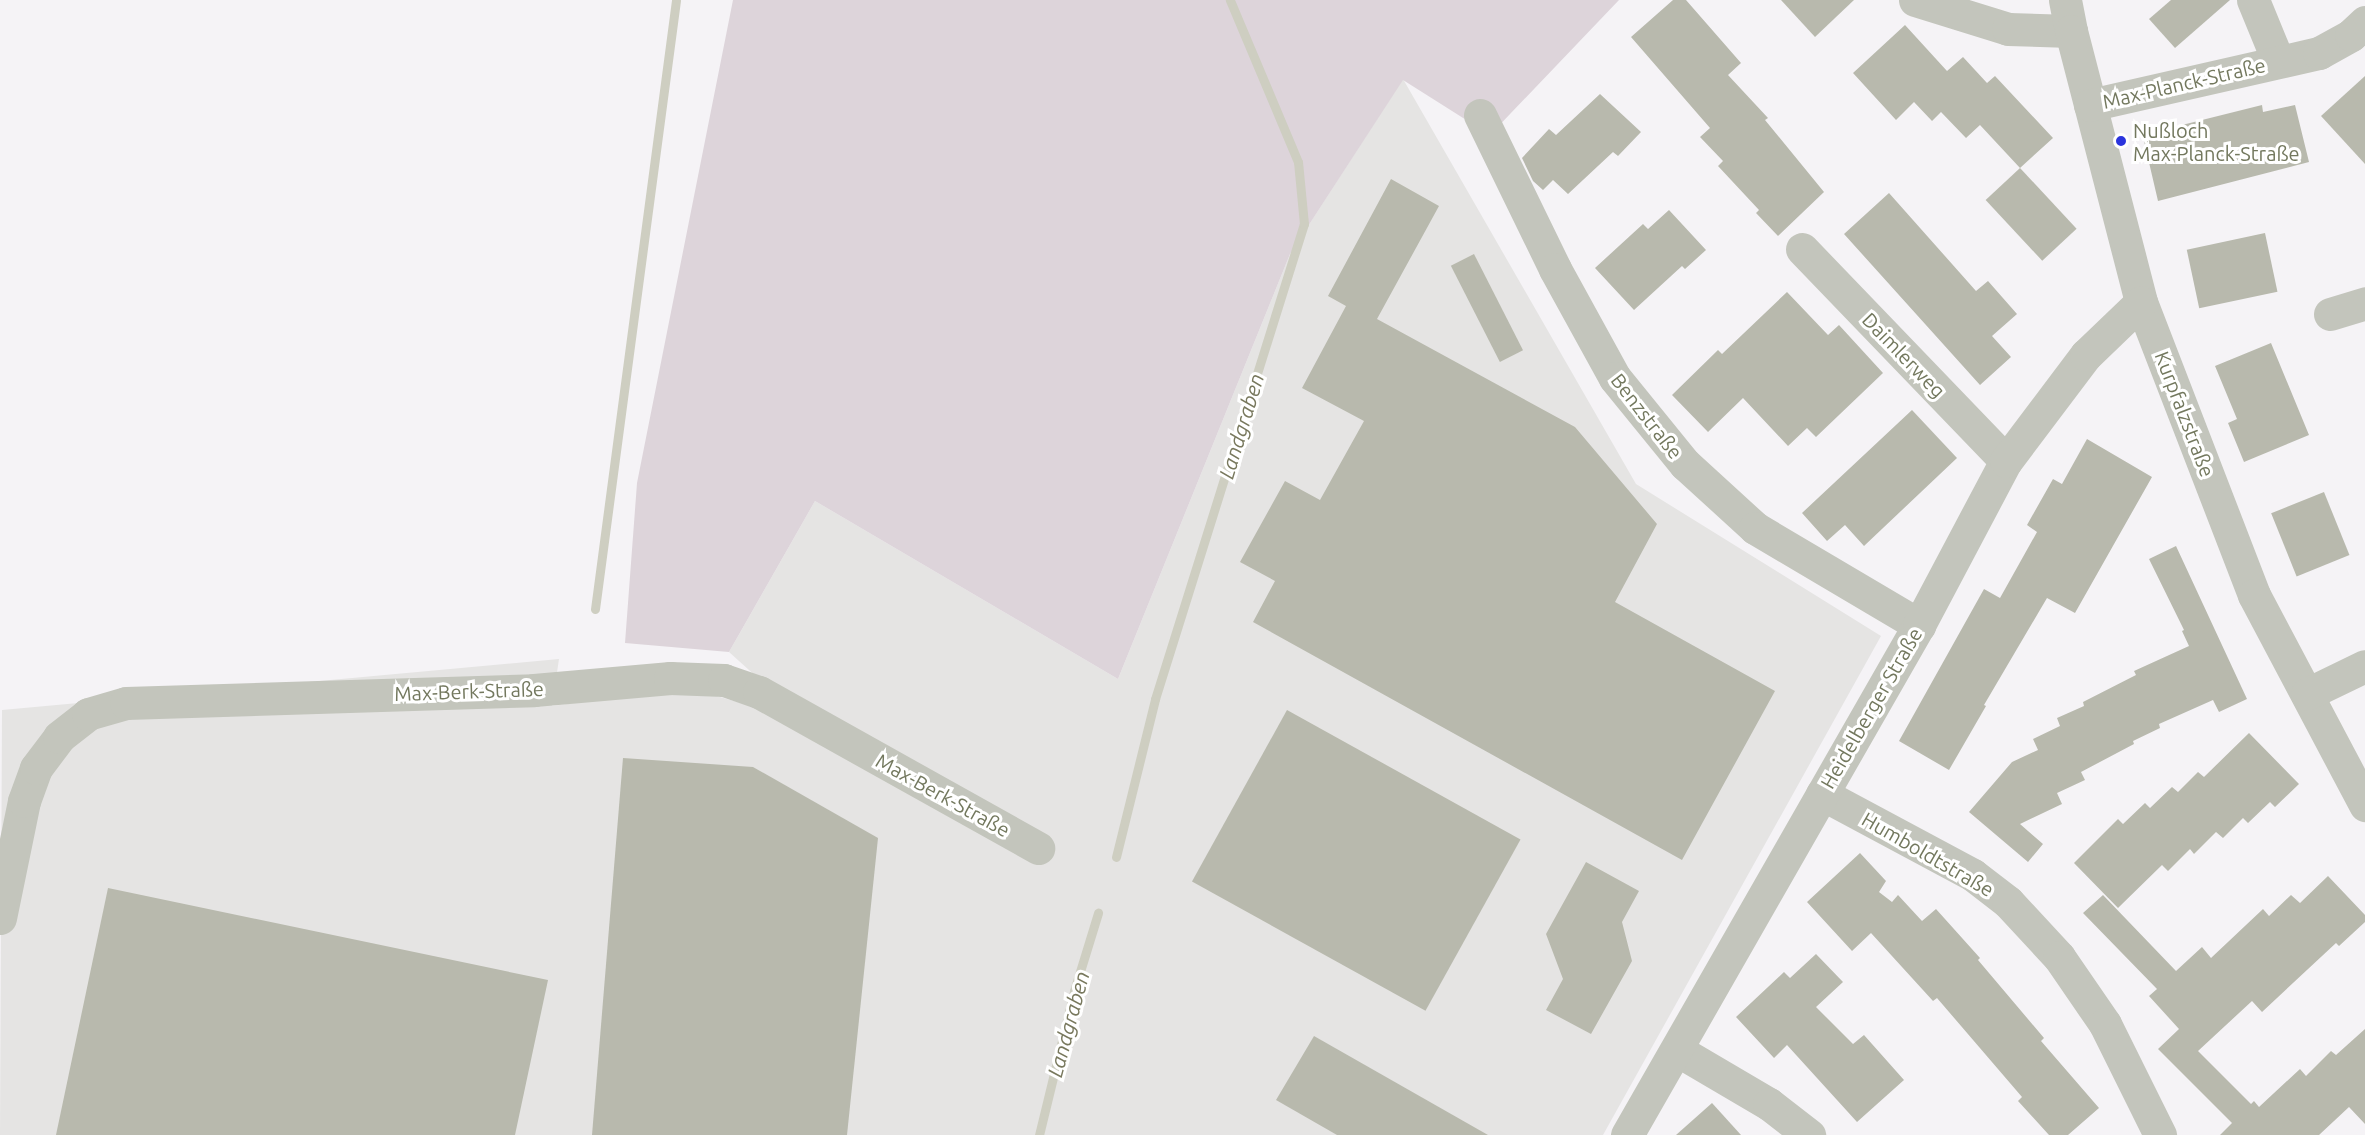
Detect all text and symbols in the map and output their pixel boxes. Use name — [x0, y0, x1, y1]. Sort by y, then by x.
street label: Max-Planck-Straße — [2100, 53, 2268, 113]
place label: Nußloch Max-Planck-Straße — [2133, 118, 2300, 165]
marker: Nußloch Max-Planck-Straße — [2114, 134, 2128, 148]
street label: Daimlerweg — [1858, 308, 1950, 402]
street label: Kurpfalzstraße — [2150, 348, 2220, 480]
street label: Benzstraße — [1606, 368, 1688, 464]
water label: Landgraben — [1213, 370, 1269, 482]
street label: Heidelberger Straße — [1815, 623, 1927, 793]
street label: Max-Berk-Straße — [394, 676, 544, 706]
street label: Max-Berk-Straße — [872, 748, 1014, 842]
street label: Humboldtstraße — [1858, 807, 1998, 901]
water label: Landgraben — [1042, 968, 1094, 1080]

